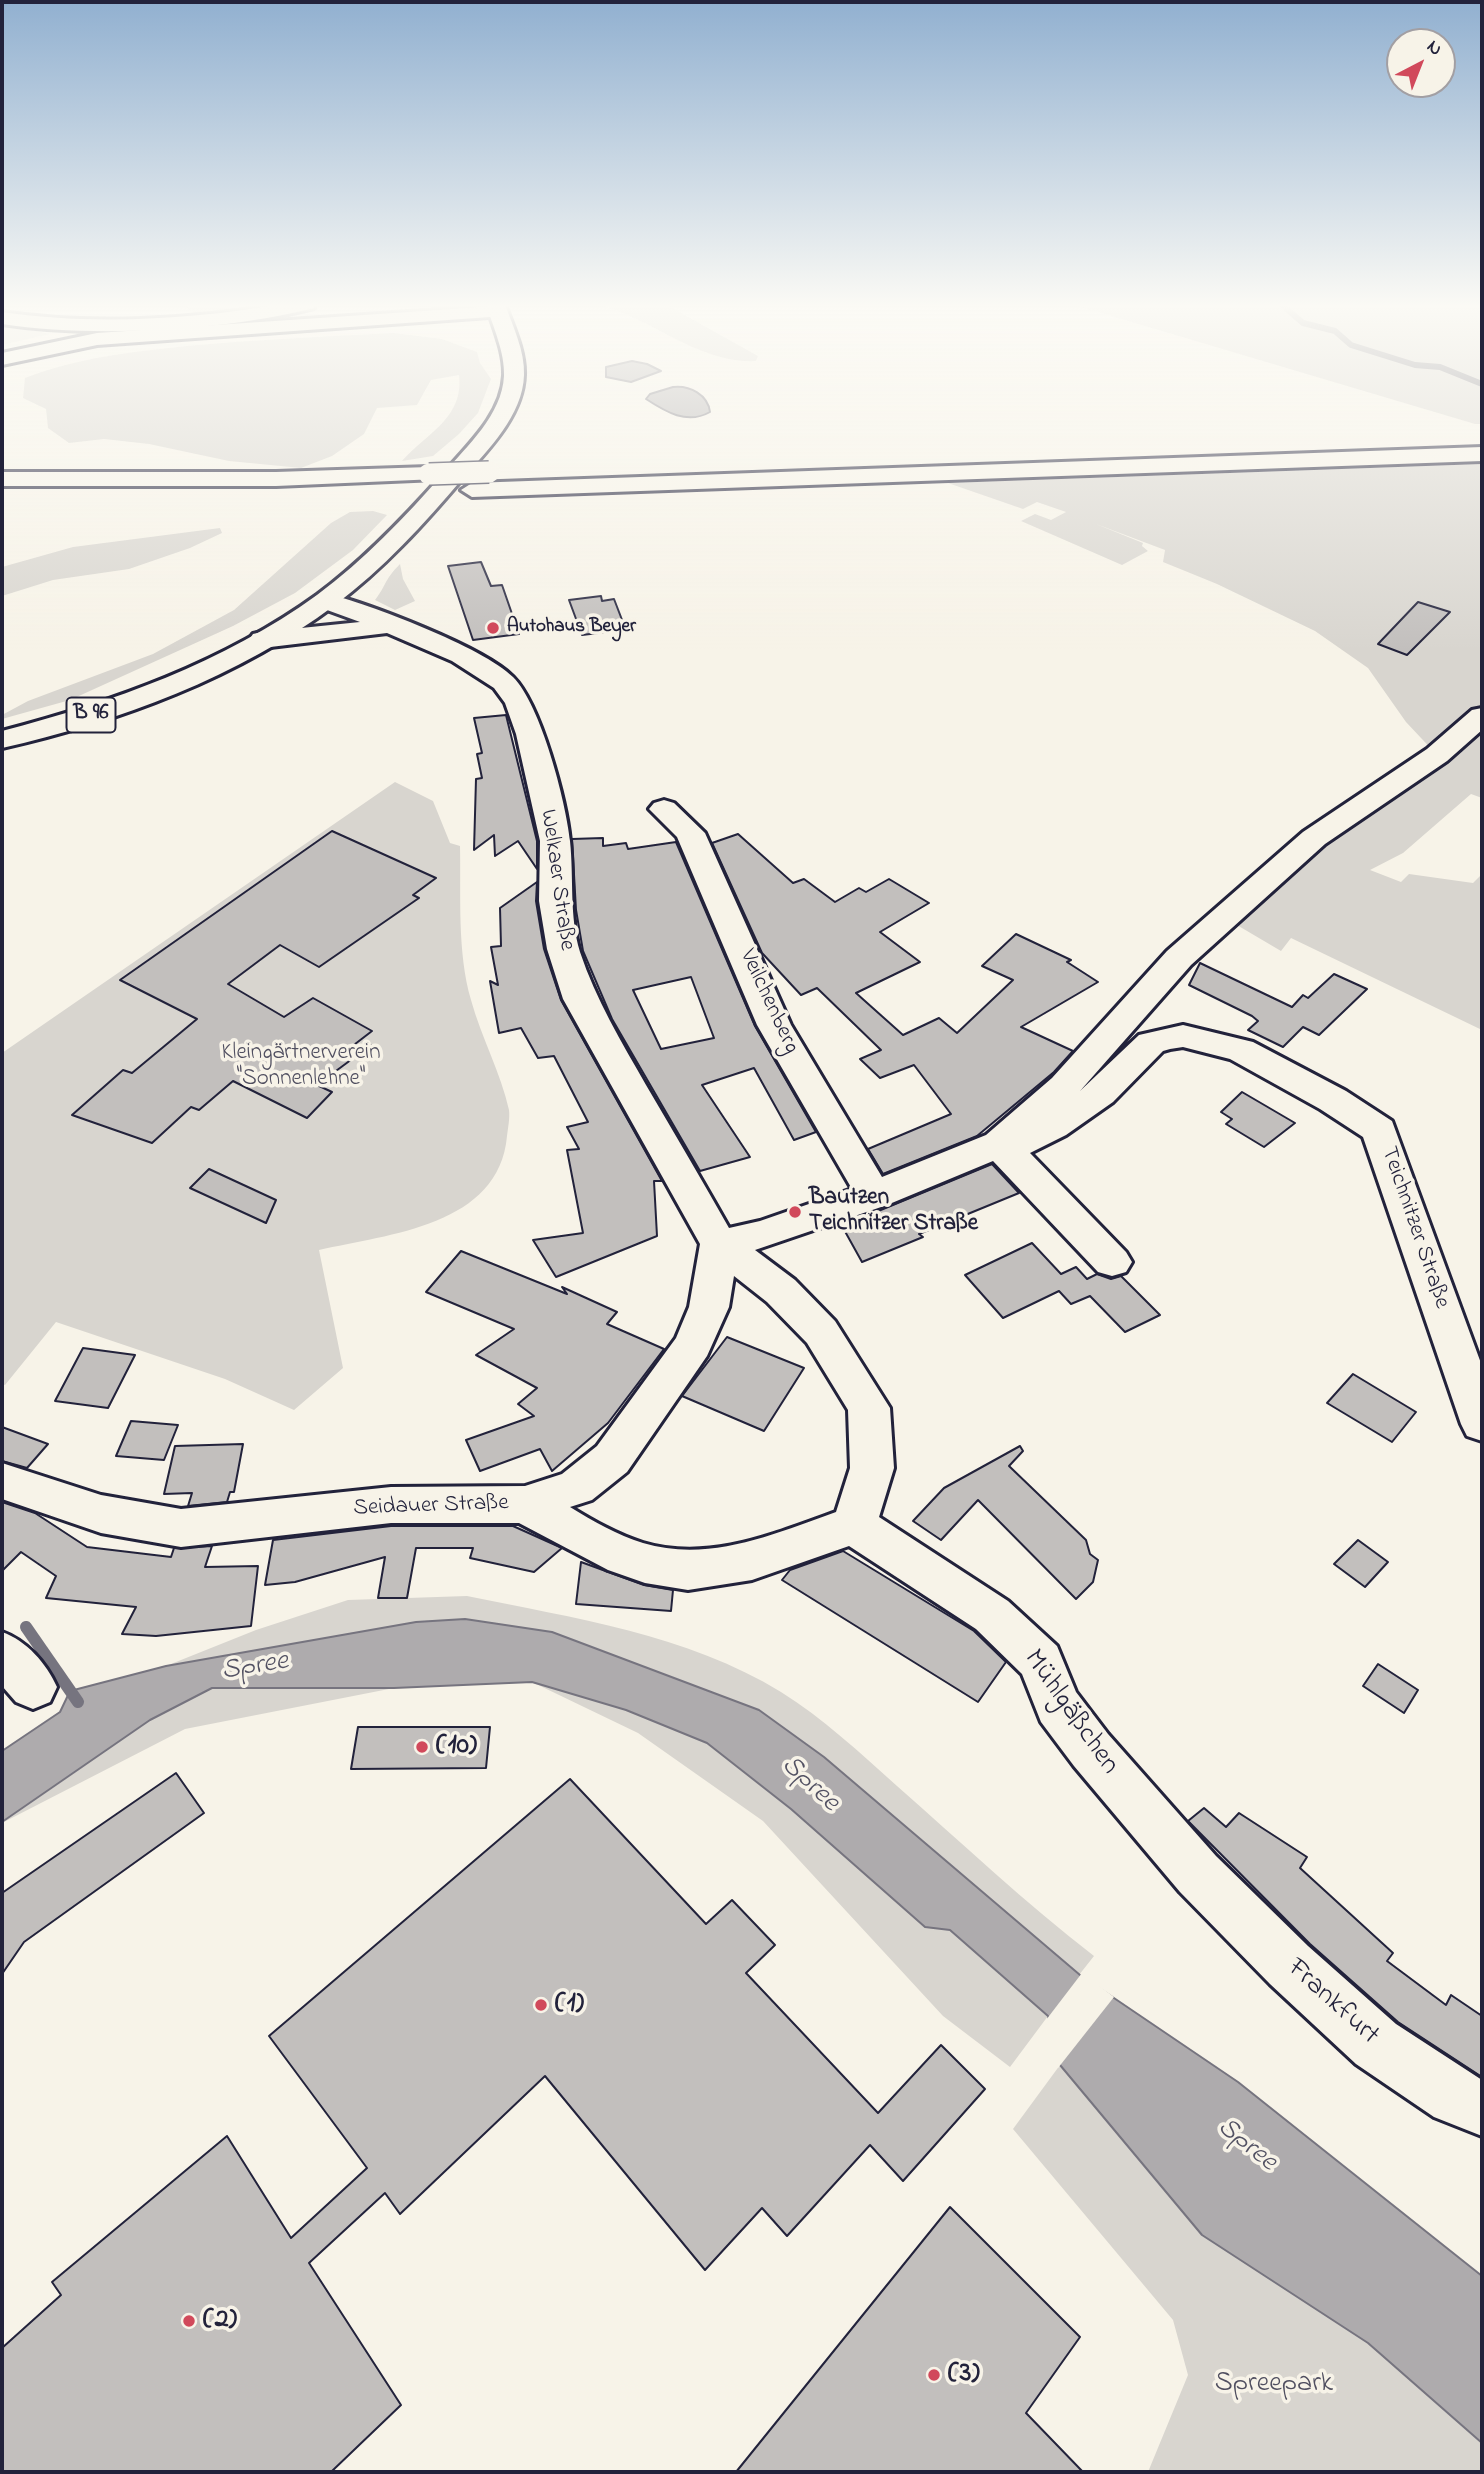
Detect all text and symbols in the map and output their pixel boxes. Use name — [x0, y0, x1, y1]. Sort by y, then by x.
north arrow — [1386, 28, 1456, 98]
text: N — [1420, 34, 1448, 63]
place label: Autohaus Beyer — [507, 617, 636, 639]
marker: Autohaus Beyer — [485, 620, 501, 636]
road number: B 96 — [66, 698, 116, 732]
street label: Welkaer Straße — [532, 808, 580, 952]
street label: Veilchenberg — [732, 945, 804, 1059]
park label: Kleingärtnerverein "Sonnenlehne" — [221, 1040, 381, 1094]
street label: Teichnitzer Straße — [1373, 1144, 1455, 1312]
place label: Bautzen Teichnitzer Straße — [809, 1185, 978, 1239]
marker: Bautzen Teichnitzer Straße — [787, 1204, 803, 1220]
street label: Seidauer Straße — [353, 1491, 509, 1523]
street label: Mühlgäßchen — [1015, 1644, 1125, 1782]
water label: Spree — [219, 1646, 291, 1690]
place label: (10) — [436, 1730, 477, 1764]
marker: (10) — [414, 1739, 430, 1755]
water label: Spree — [773, 1750, 845, 1820]
street label: Frankfurt — [1279, 1953, 1385, 2053]
place label: (1) — [555, 1988, 584, 2022]
marker: (1) — [533, 1997, 549, 2013]
water label: Spree — [1209, 2112, 1283, 2180]
place label: (2) — [203, 2304, 237, 2338]
marker: (2) — [181, 2313, 197, 2329]
place label: (3) — [948, 2358, 980, 2392]
marker: (3) — [926, 2367, 942, 2383]
park label: Spreepark — [1215, 2368, 1333, 2402]

